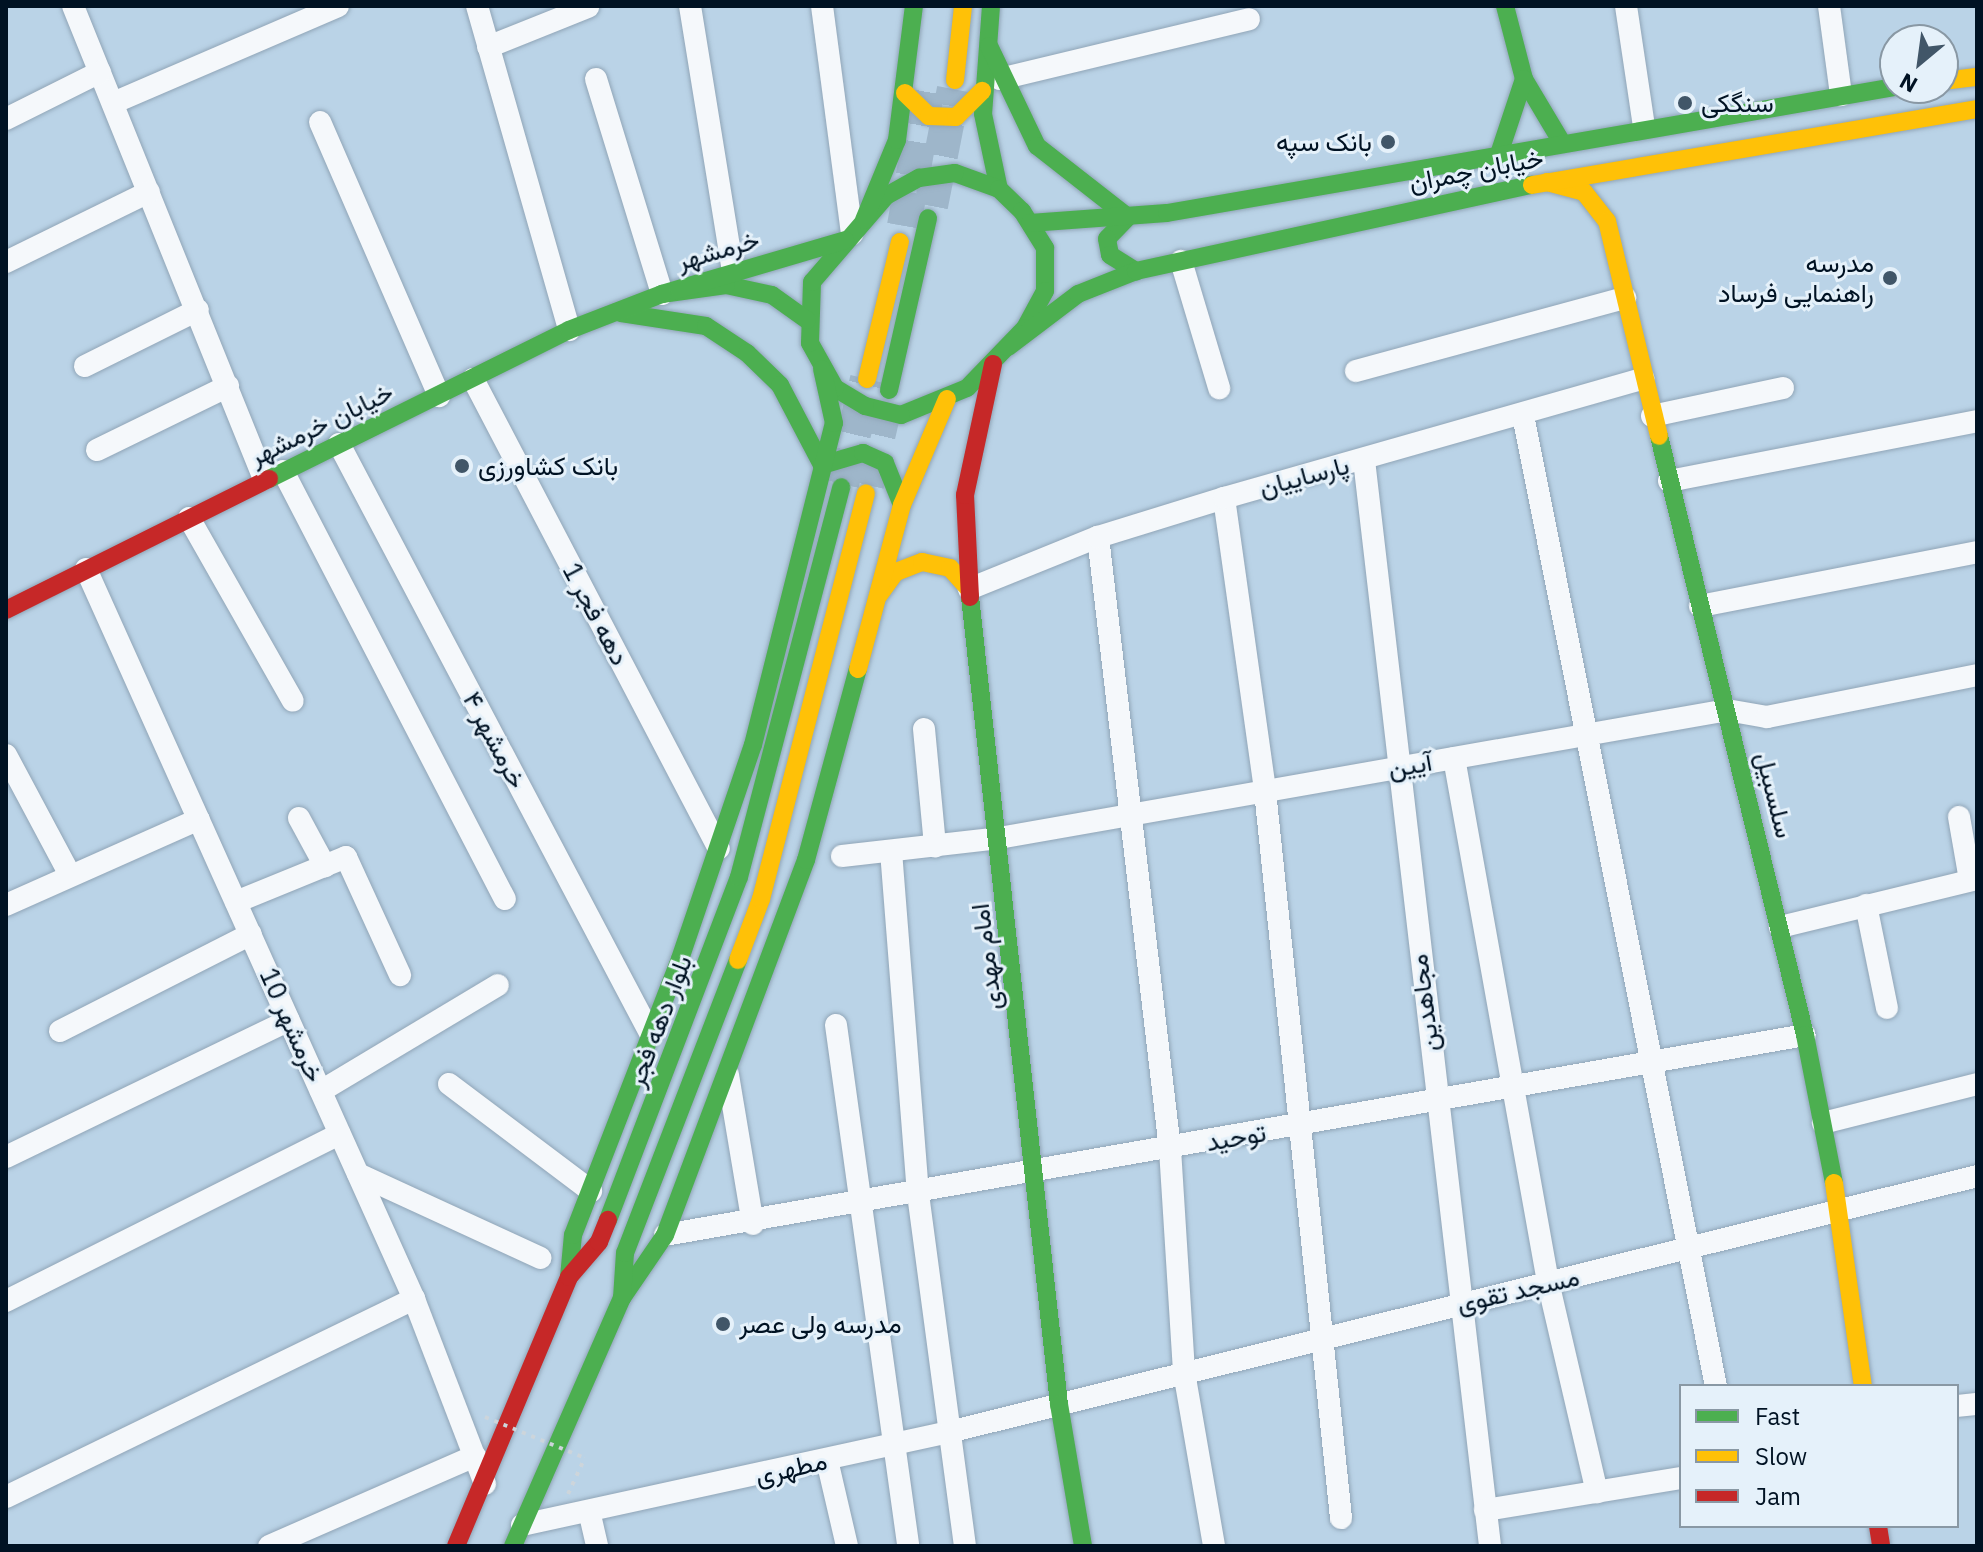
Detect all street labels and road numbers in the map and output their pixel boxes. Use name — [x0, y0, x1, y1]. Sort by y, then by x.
street label: خیابان چمران — [1406, 142, 1546, 198]
street label: خرمشهر — [673, 223, 763, 277]
street label: خیابان خرمشهر — [244, 376, 398, 472]
street label: پارساییان — [1256, 449, 1352, 503]
street label: دهه فجر 1 — [556, 557, 636, 671]
street label: خرمشهر ۴ — [457, 686, 533, 794]
street label: آیین — [1386, 746, 1434, 784]
street label: سلسبیل — [1749, 749, 1801, 841]
street label: امام مهدی — [964, 902, 1008, 1012]
street label: بلوار دهه فجر — [620, 951, 698, 1091]
street label: مجاهدین — [1403, 952, 1445, 1054]
street label: خرمشهر 10 — [253, 963, 331, 1087]
street label: توحید — [1204, 1116, 1268, 1158]
street label: مسجد تقوی — [1454, 1261, 1582, 1319]
street label: مطهری — [752, 1445, 830, 1491]

